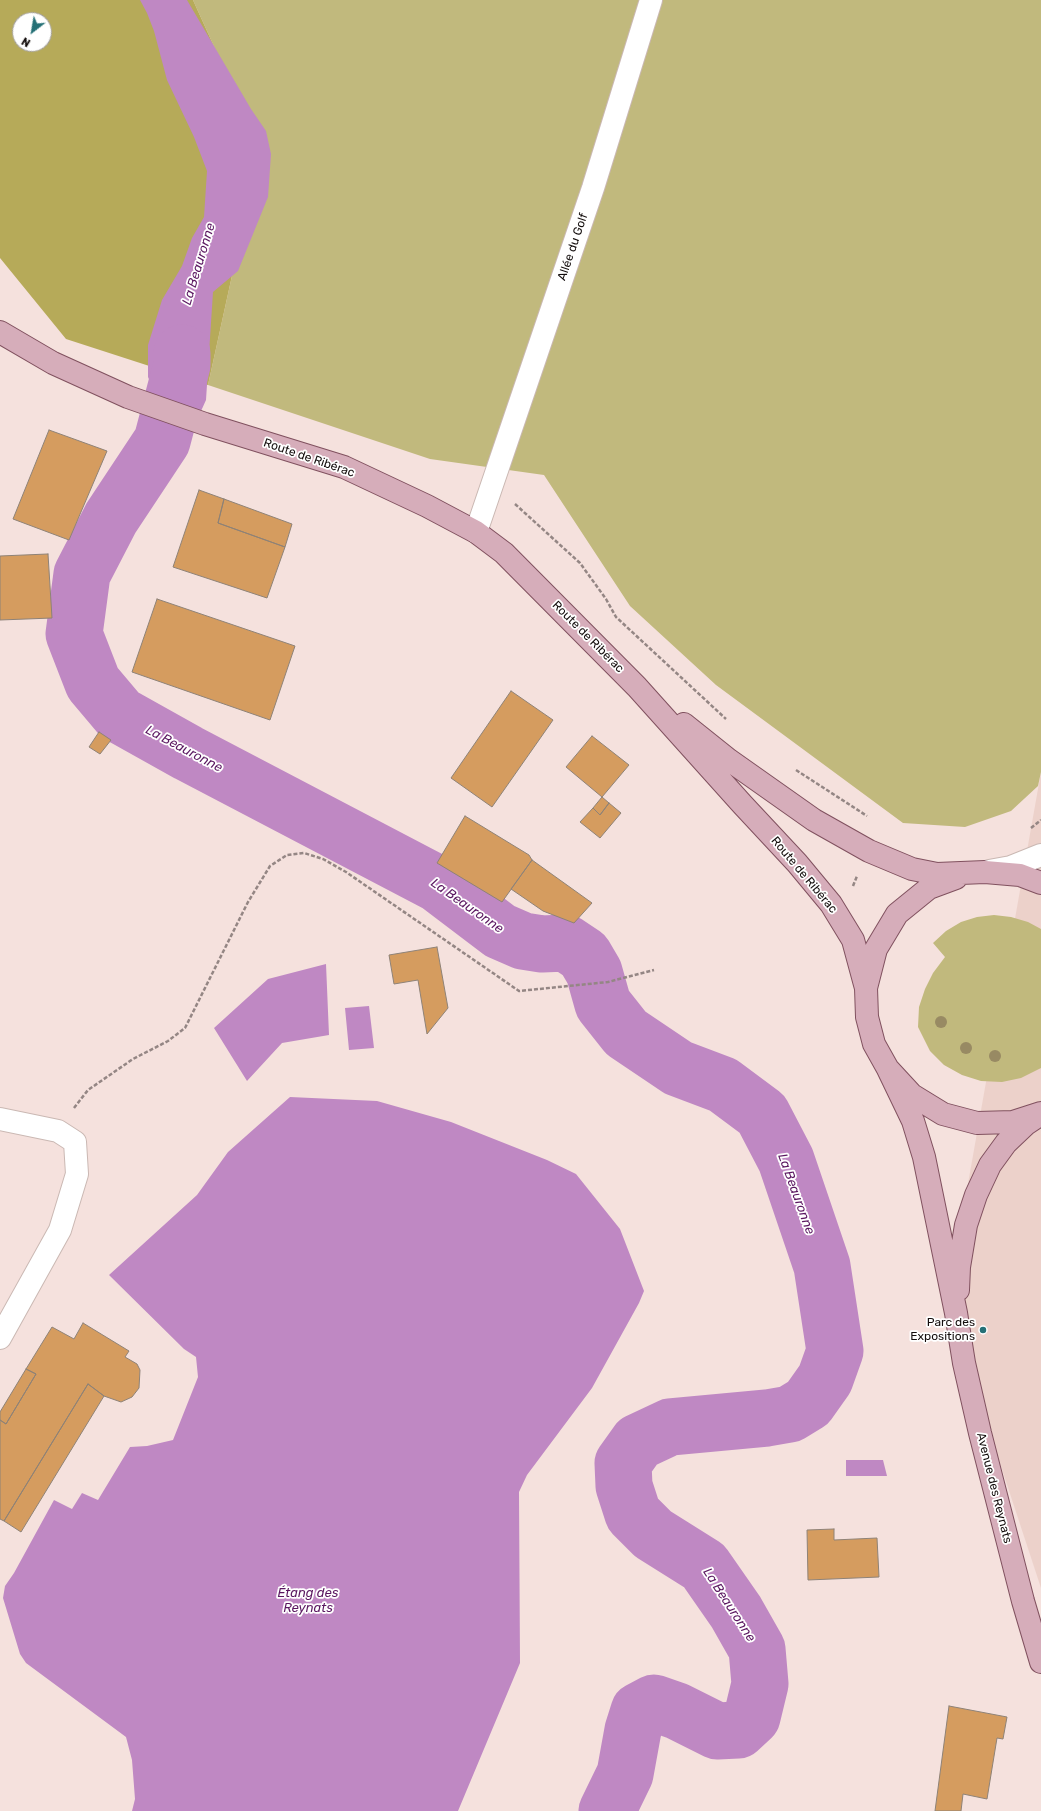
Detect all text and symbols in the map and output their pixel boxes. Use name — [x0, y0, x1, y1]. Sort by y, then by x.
north arrow — [12, 12, 52, 52]
text: N — [19, 34, 33, 49]
street label: Allée du Golf — [555, 211, 591, 283]
water label: La Beauronne — [179, 221, 219, 307]
street label: Route de Ribérac — [262, 436, 356, 480]
street label: Route de Ribérac — [549, 598, 627, 676]
water label: La Beauronne — [143, 722, 225, 776]
street label: Route de Ribérac — [768, 834, 840, 916]
water label: La Beauronne — [428, 875, 506, 937]
water label: La Beauronne — [774, 1151, 818, 1237]
place label: Parc des Expositions — [910, 1316, 975, 1344]
marker: Parc des Expositions — [978, 1325, 988, 1335]
street label: Avenue des Reynats — [973, 1431, 1015, 1545]
water label: La Beauronne — [699, 1565, 759, 1645]
water label: Étang des Reynats — [278, 1585, 338, 1616]

